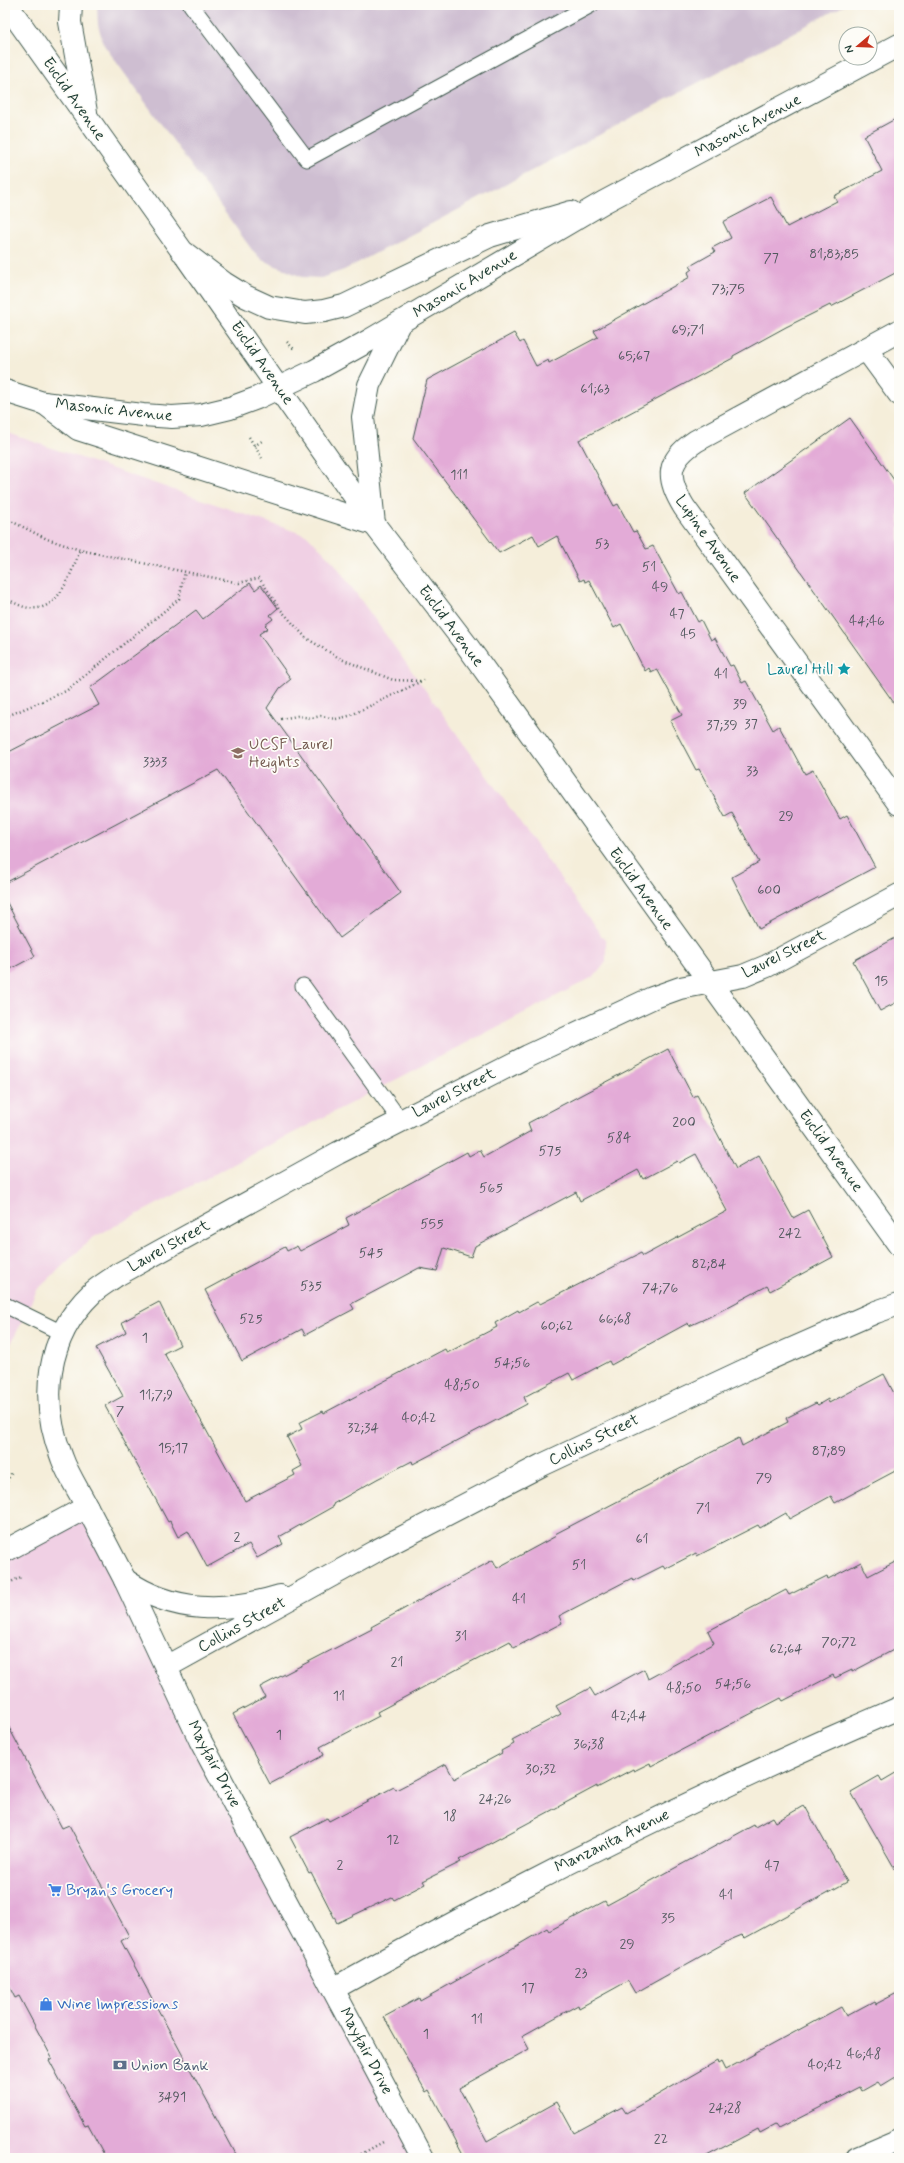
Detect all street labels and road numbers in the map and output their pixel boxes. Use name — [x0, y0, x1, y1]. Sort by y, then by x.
street label: Euclid Avenue — [38, 53, 111, 145]
street label: Masonic Avenue — [691, 89, 805, 163]
street label: Masonic Avenue — [409, 245, 521, 323]
street label: Euclid Avenue — [226, 317, 299, 409]
street label: Masonic Avenue — [54, 393, 174, 427]
street label: Lupine Avenue — [670, 491, 746, 587]
street label: Euclid Avenue — [413, 581, 489, 671]
street label: Euclid Avenue — [604, 844, 678, 935]
street label: Laurel Street — [739, 924, 830, 983]
street label: Laurel Street — [409, 1063, 500, 1123]
street label: Euclid Avenue — [794, 1106, 868, 1197]
street label: Laurel Street — [124, 1215, 214, 1277]
street label: Collins Street — [546, 1409, 643, 1471]
street label: Collins Street — [194, 1592, 290, 1658]
street label: Mayfair Drive — [182, 1717, 246, 1811]
street label: Manzanita Avenue — [551, 1804, 673, 1878]
street label: Mayfair Drive — [334, 2004, 398, 2098]

